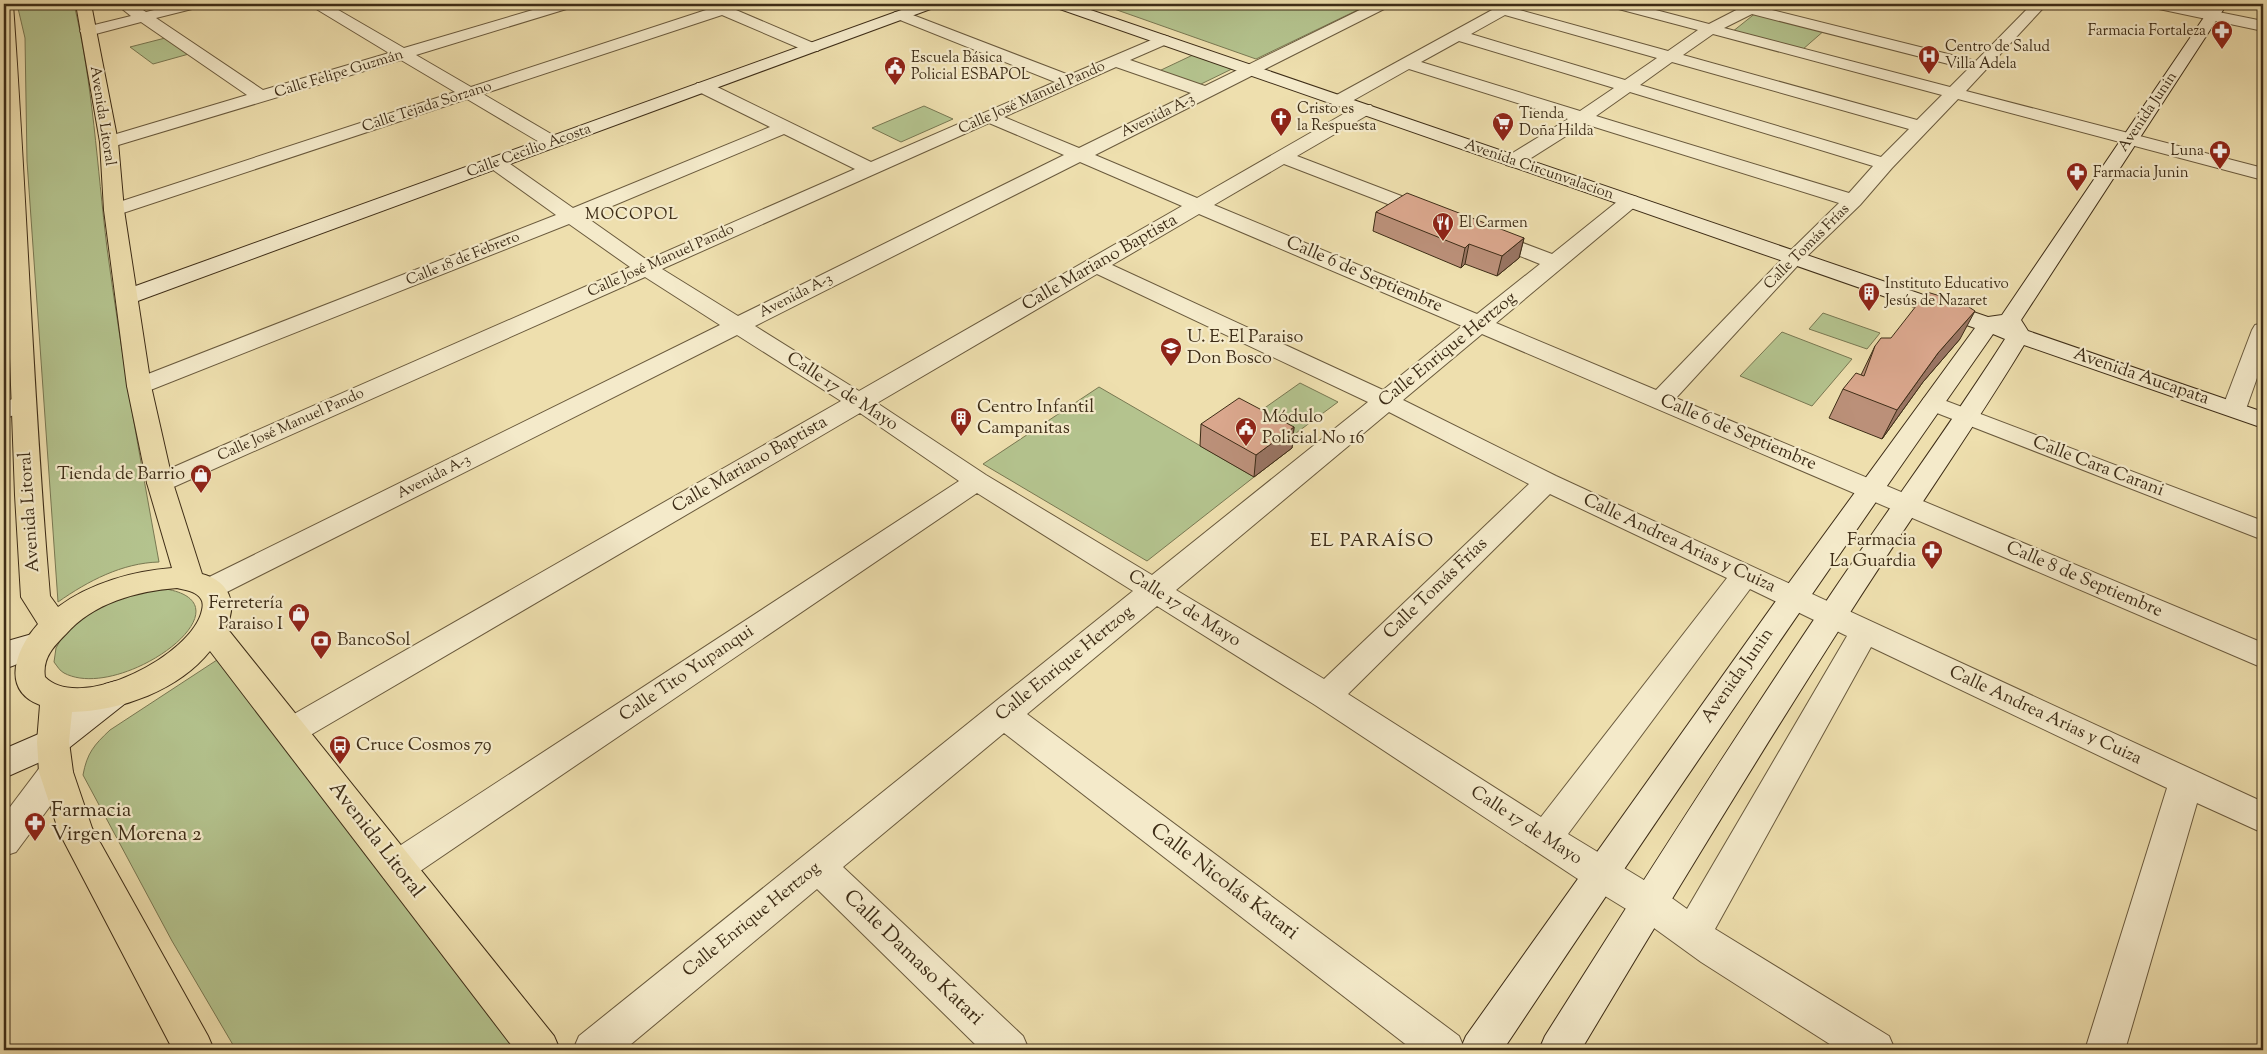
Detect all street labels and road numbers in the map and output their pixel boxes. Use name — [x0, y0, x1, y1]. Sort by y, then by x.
street label: Calle Felipe Guzmán — [272, 44, 406, 104]
street label: Calle José Manuel Pando — [955, 56, 1109, 140]
street label: Avenida Litoral — [84, 65, 120, 167]
street label: Avenida Junin — [2113, 68, 2183, 156]
street label: Calle Tejada Sorzano — [360, 76, 494, 138]
street label: Avenida A-3 — [1117, 89, 1199, 143]
street label: Calle Cecilio Acosta — [464, 119, 594, 183]
street label: Avenida Circunvalacion — [1462, 135, 1617, 205]
street label: Calle Tomás Frías — [1759, 199, 1855, 295]
street label: Calle Mariano Baptista — [1017, 208, 1183, 318]
street label: Calle José Manuel Pando — [584, 219, 738, 303]
street label: Calle 18 de Febrero — [403, 227, 523, 291]
street label: Calle 6 de Septiembre — [1282, 230, 1446, 320]
street label: Avenida A-3 — [756, 268, 836, 324]
street label: Calle Enrique Hertzog — [1373, 286, 1523, 414]
street label: Avenida Aucapata — [2070, 342, 2212, 412]
street label: Calle 17 de Mayo — [781, 346, 903, 438]
street label: Calle José Manuel Pando — [214, 383, 368, 467]
street label: Calle 6 de Septiembre — [1656, 388, 1820, 478]
street label: Calle Mariano Baptista — [667, 410, 833, 520]
street label: Calle Cara Carani — [2028, 430, 2168, 504]
street label: Avenida A-3 — [394, 449, 474, 505]
street label: Avenida Litoral — [13, 451, 47, 573]
street label: Calle Andrea Arias y Cuiza — [1578, 488, 1780, 600]
street label: Calle Tomás Frías — [1378, 532, 1494, 646]
street label: Calle 8 de Septiembre — [2002, 535, 2166, 625]
street label: Calle 17 de Mayo — [1122, 564, 1246, 654]
street label: Calle Enrique Hertzog — [990, 600, 1140, 728]
street label: Calle Tito Yupanqui — [615, 619, 759, 729]
street label: Avenida Junin — [1696, 623, 1781, 729]
street label: Calle Andrea Arias y Cuiza — [1944, 660, 2146, 772]
street label: Avenida Litoral — [321, 775, 431, 905]
street label: Calle 17 de Mayo — [1465, 780, 1587, 872]
street label: Calle Nicolás Katari — [1144, 816, 1304, 948]
street label: Calle Enrique Hertzog — [677, 856, 827, 984]
street label: Calle Damaso Katari — [836, 883, 990, 1033]

